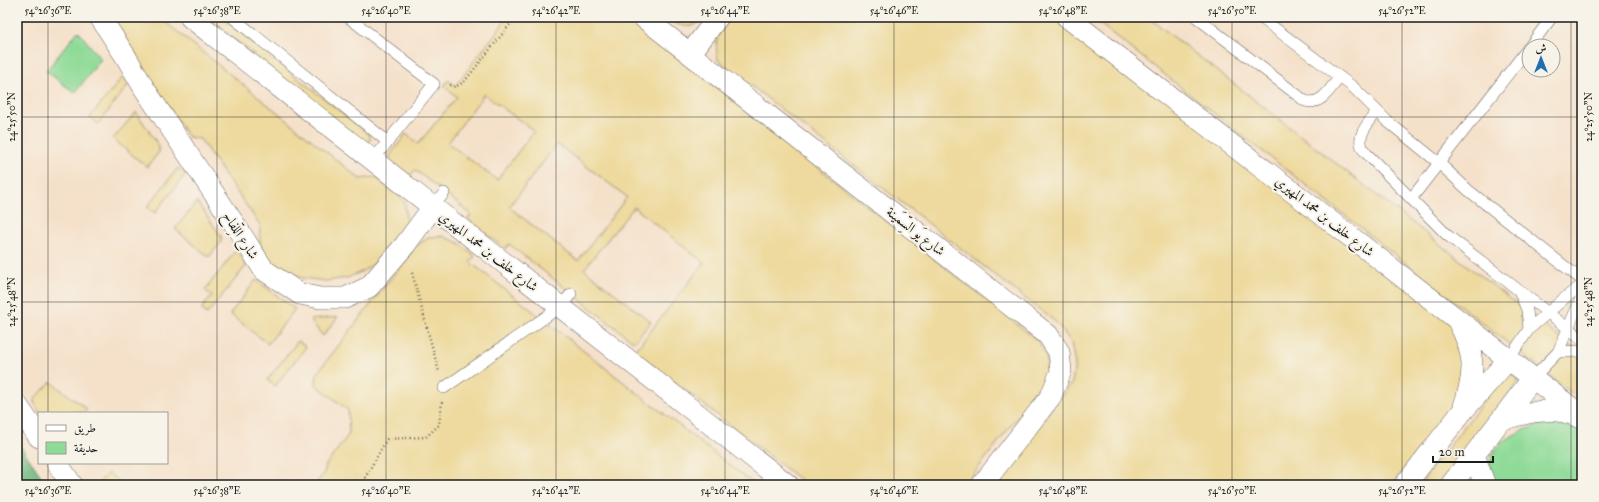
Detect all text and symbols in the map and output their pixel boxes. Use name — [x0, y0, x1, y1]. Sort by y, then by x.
text: 54°26'36"E — [24, 5, 72, 17]
text: 54°26'38"E — [193, 5, 241, 17]
text: 54°26'40"E — [361, 5, 411, 17]
text: 54°26'42"E — [532, 5, 580, 17]
text: 54°26'44"E — [700, 5, 750, 17]
text: 54°26'46"E — [870, 5, 918, 17]
text: 54°26'48"E — [1039, 5, 1087, 17]
text: 54°26'50"E — [1208, 5, 1256, 17]
text: 54°26'52"E — [1378, 5, 1426, 17]
north arrow — [1521, 38, 1561, 78]
text: ش — [1536, 42, 1547, 55]
text: 24°25'50"N — [6, 92, 18, 142]
text: 24°25'50"N — [1583, 92, 1595, 142]
street label: شارع خلف بن محمد المهيري — [1270, 173, 1378, 263]
street label: شارع يَو السِّمَينة — [881, 202, 950, 262]
street label: شارع اللِّفاح — [216, 207, 264, 265]
street label: شارع خلف بن محمد المهيري — [434, 208, 542, 298]
text: 24°25'48"N — [6, 276, 18, 327]
text: 24°25'48"N — [1583, 276, 1595, 327]
legend — [38, 412, 168, 464]
text: طريق — [74, 421, 96, 436]
scale bar — [1433, 438, 1493, 464]
text: حديقة — [74, 441, 98, 456]
text: 20 m — [1439, 445, 1465, 459]
text: 54°26'36"E — [24, 485, 72, 497]
text: 54°26'38"E — [193, 485, 241, 497]
text: 54°26'40"E — [361, 485, 411, 497]
text: 54°26'42"E — [532, 485, 580, 497]
text: 54°26'44"E — [700, 485, 750, 497]
text: 54°26'46"E — [870, 485, 918, 497]
text: 54°26'48"E — [1039, 485, 1087, 497]
text: 54°26'50"E — [1208, 485, 1256, 497]
text: 54°26'52"E — [1378, 485, 1426, 497]

